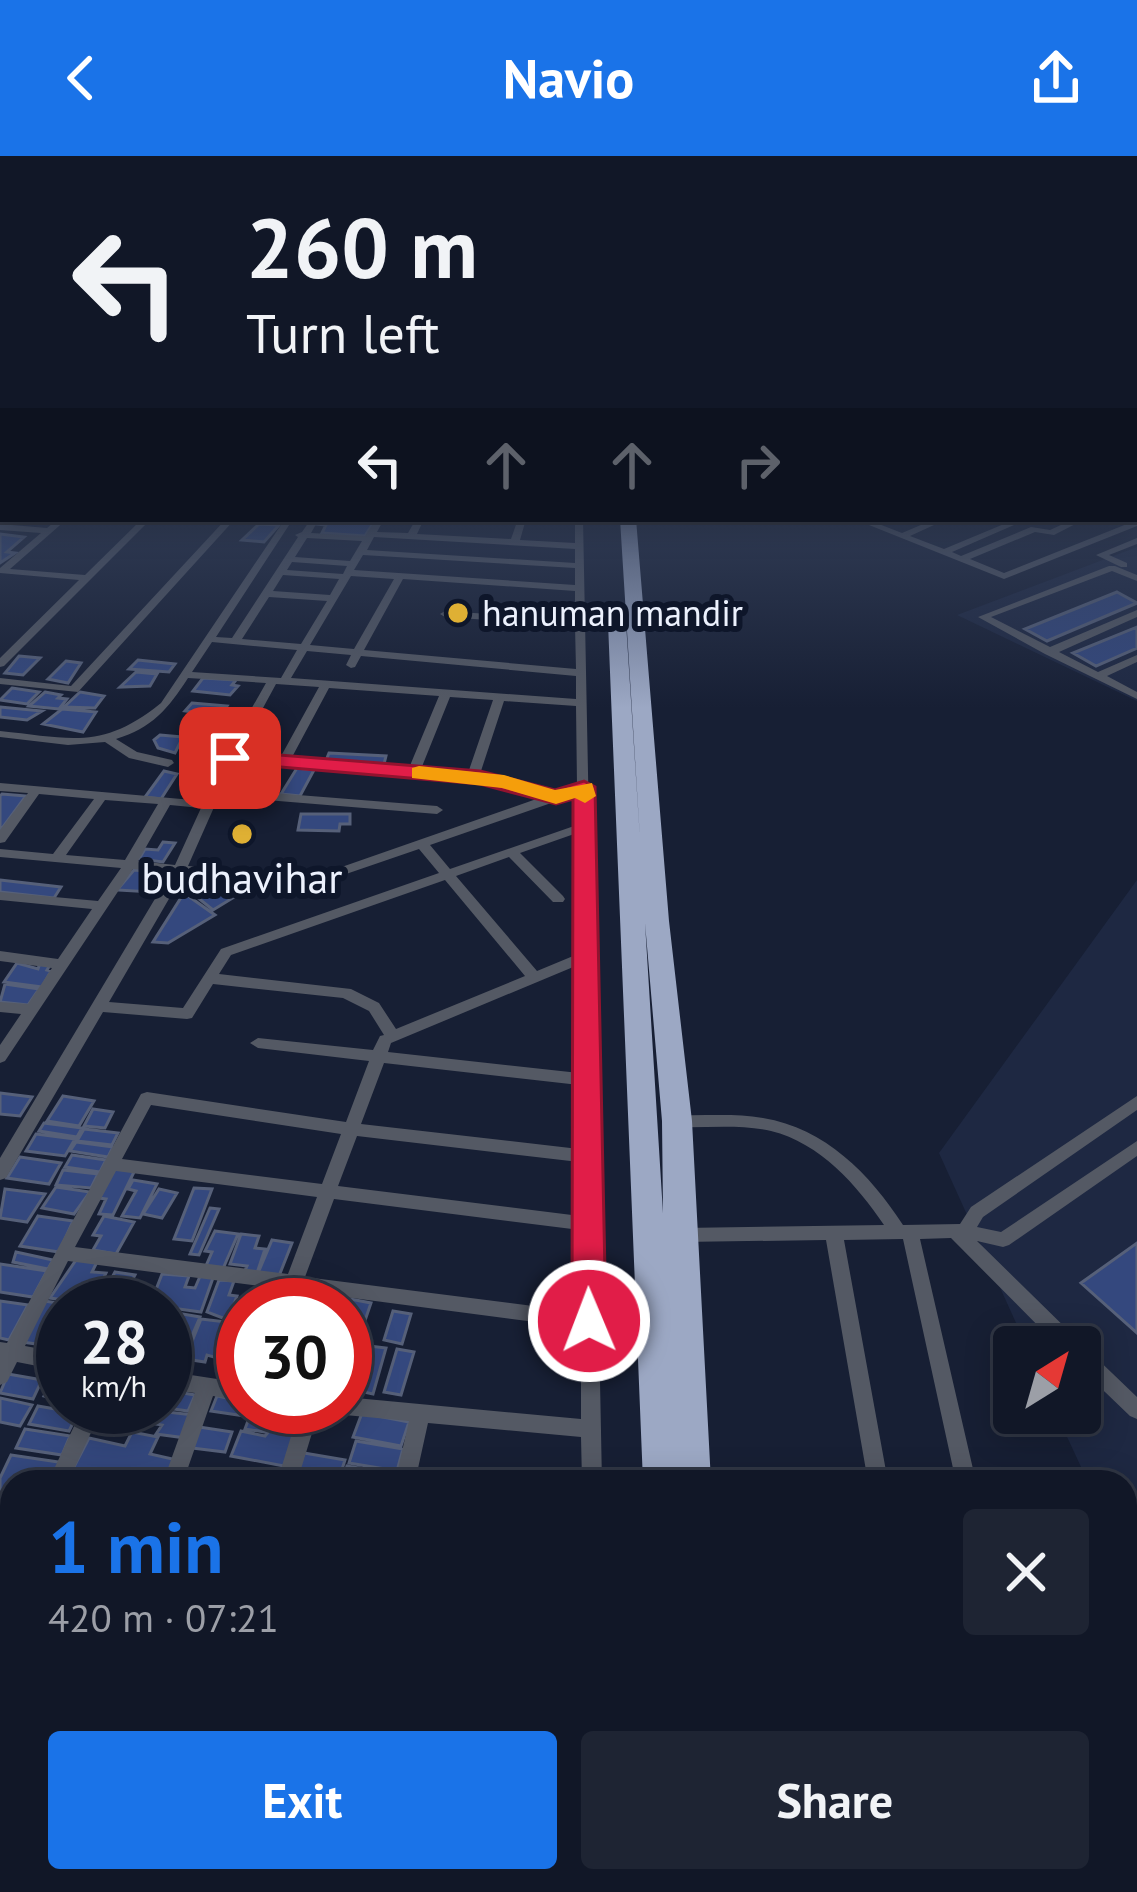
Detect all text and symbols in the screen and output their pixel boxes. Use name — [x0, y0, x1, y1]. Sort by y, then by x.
text: Navio — [503, 43, 634, 113]
icon: back — [48, 45, 114, 111]
icon: share — [1023, 45, 1089, 111]
text: 260 m — [246, 192, 478, 301]
icon: left — [48, 204, 204, 360]
text: Turn left — [246, 298, 440, 368]
icon: left — [347, 432, 413, 498]
icon: ahead — [473, 432, 539, 498]
icon: ahead — [599, 432, 665, 498]
icon: right — [725, 432, 791, 498]
place label: hanuman mandir — [482, 589, 743, 636]
marker: hanuman mandir — [445, 600, 471, 626]
pin — [179, 707, 281, 809]
icon: arrive — [197, 725, 263, 791]
marker: budhavihar — [229, 821, 255, 847]
place label: budhavihar — [141, 850, 343, 905]
position arrow — [526, 1258, 652, 1384]
speed limit sign: 30 — [216, 1278, 372, 1434]
text: 28 — [80, 1302, 148, 1380]
north arrow — [993, 1326, 1101, 1434]
map controls — [993, 1326, 1101, 1434]
text: km/h — [81, 1366, 147, 1405]
text: 1 min — [48, 1500, 224, 1593]
button: close — [963, 1509, 1089, 1635]
text: 420 m · 07:21 — [48, 1592, 279, 1643]
button: Exit — [48, 1731, 557, 1869]
button: Share — [581, 1731, 1089, 1869]

